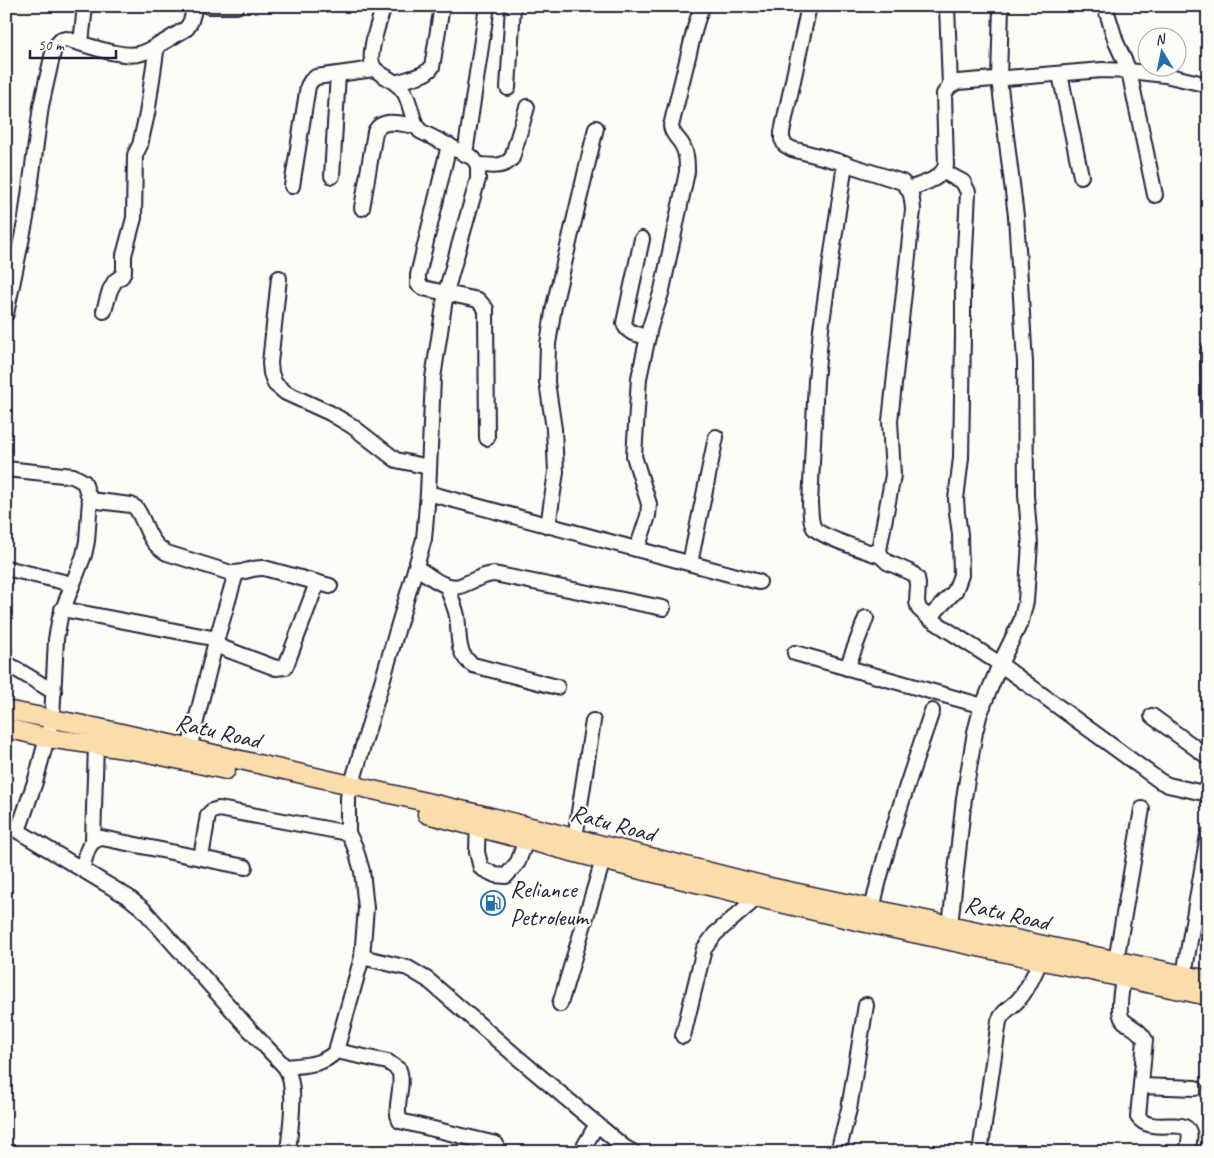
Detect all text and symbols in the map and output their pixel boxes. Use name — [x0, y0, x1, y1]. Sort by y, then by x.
scale bar — [30, 28, 116, 60]
north arrow — [1136, 28, 1186, 78]
text: N — [1154, 30, 1168, 49]
text: 50 m — [38, 36, 65, 55]
street label: Ratu Road — [173, 707, 267, 756]
street label: Ratu Road — [568, 797, 662, 850]
place label: Reliance Petroleum — [510, 874, 590, 932]
street label: Ratu Road — [962, 889, 1056, 938]
fuel station icon: Reliance Petroleum — [480, 890, 506, 916]

